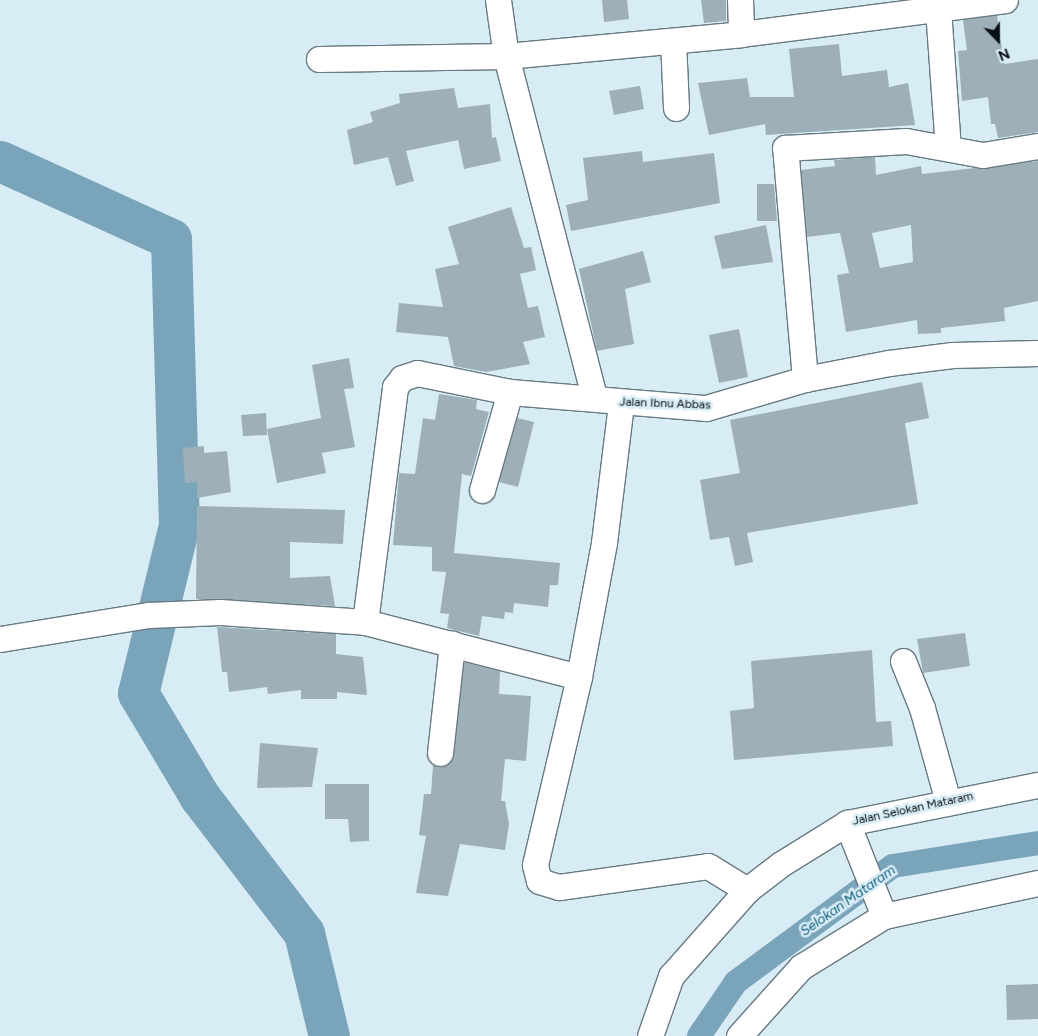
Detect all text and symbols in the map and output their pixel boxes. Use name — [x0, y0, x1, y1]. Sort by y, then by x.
north arrow — [973, 15, 1023, 65]
text: N — [996, 44, 1012, 64]
street label: Jalan Ibnu Abbas — [619, 395, 711, 413]
street label: Jalan Selokan Mataram — [851, 789, 975, 829]
water label: Selokan Mataram — [797, 862, 899, 940]

